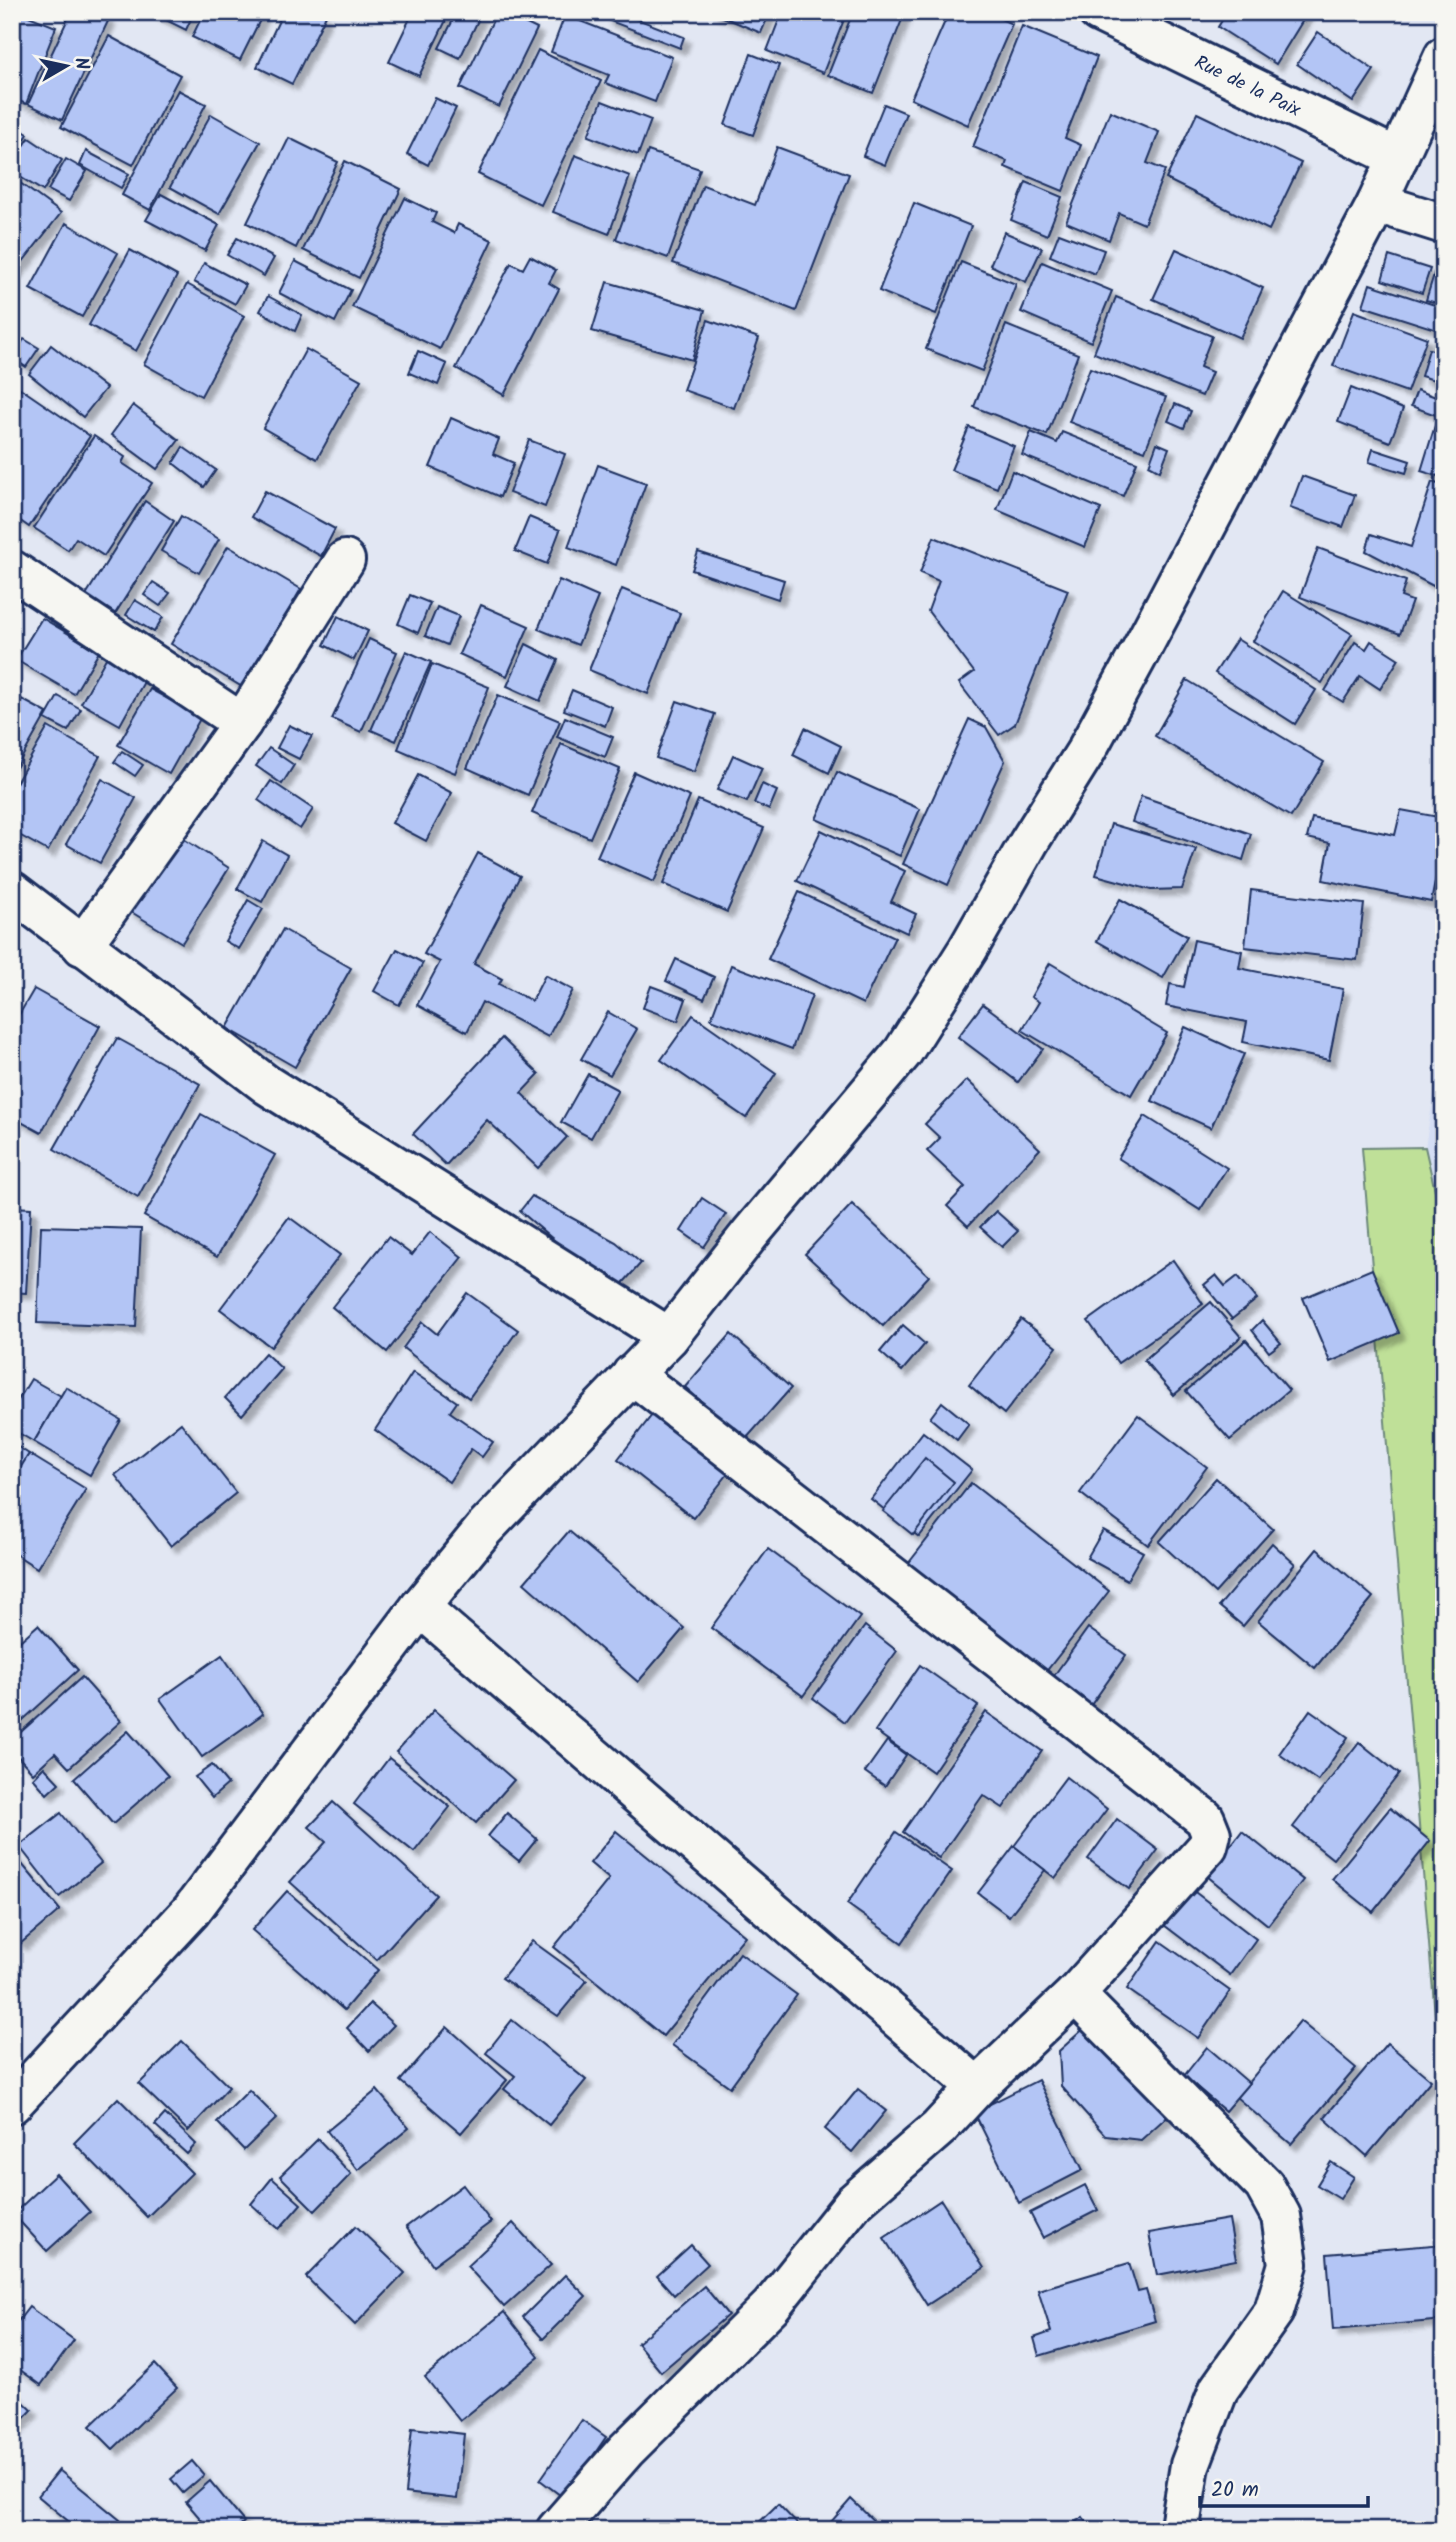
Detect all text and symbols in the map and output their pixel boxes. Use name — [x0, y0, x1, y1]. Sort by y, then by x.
north arrow — [32, 32, 102, 102]
street label: Rue de la Paix — [1189, 48, 1306, 126]
text: N — [65, 55, 97, 72]
scale bar — [1200, 2465, 1368, 2509]
text: 20 m — [1211, 2474, 1259, 2507]

